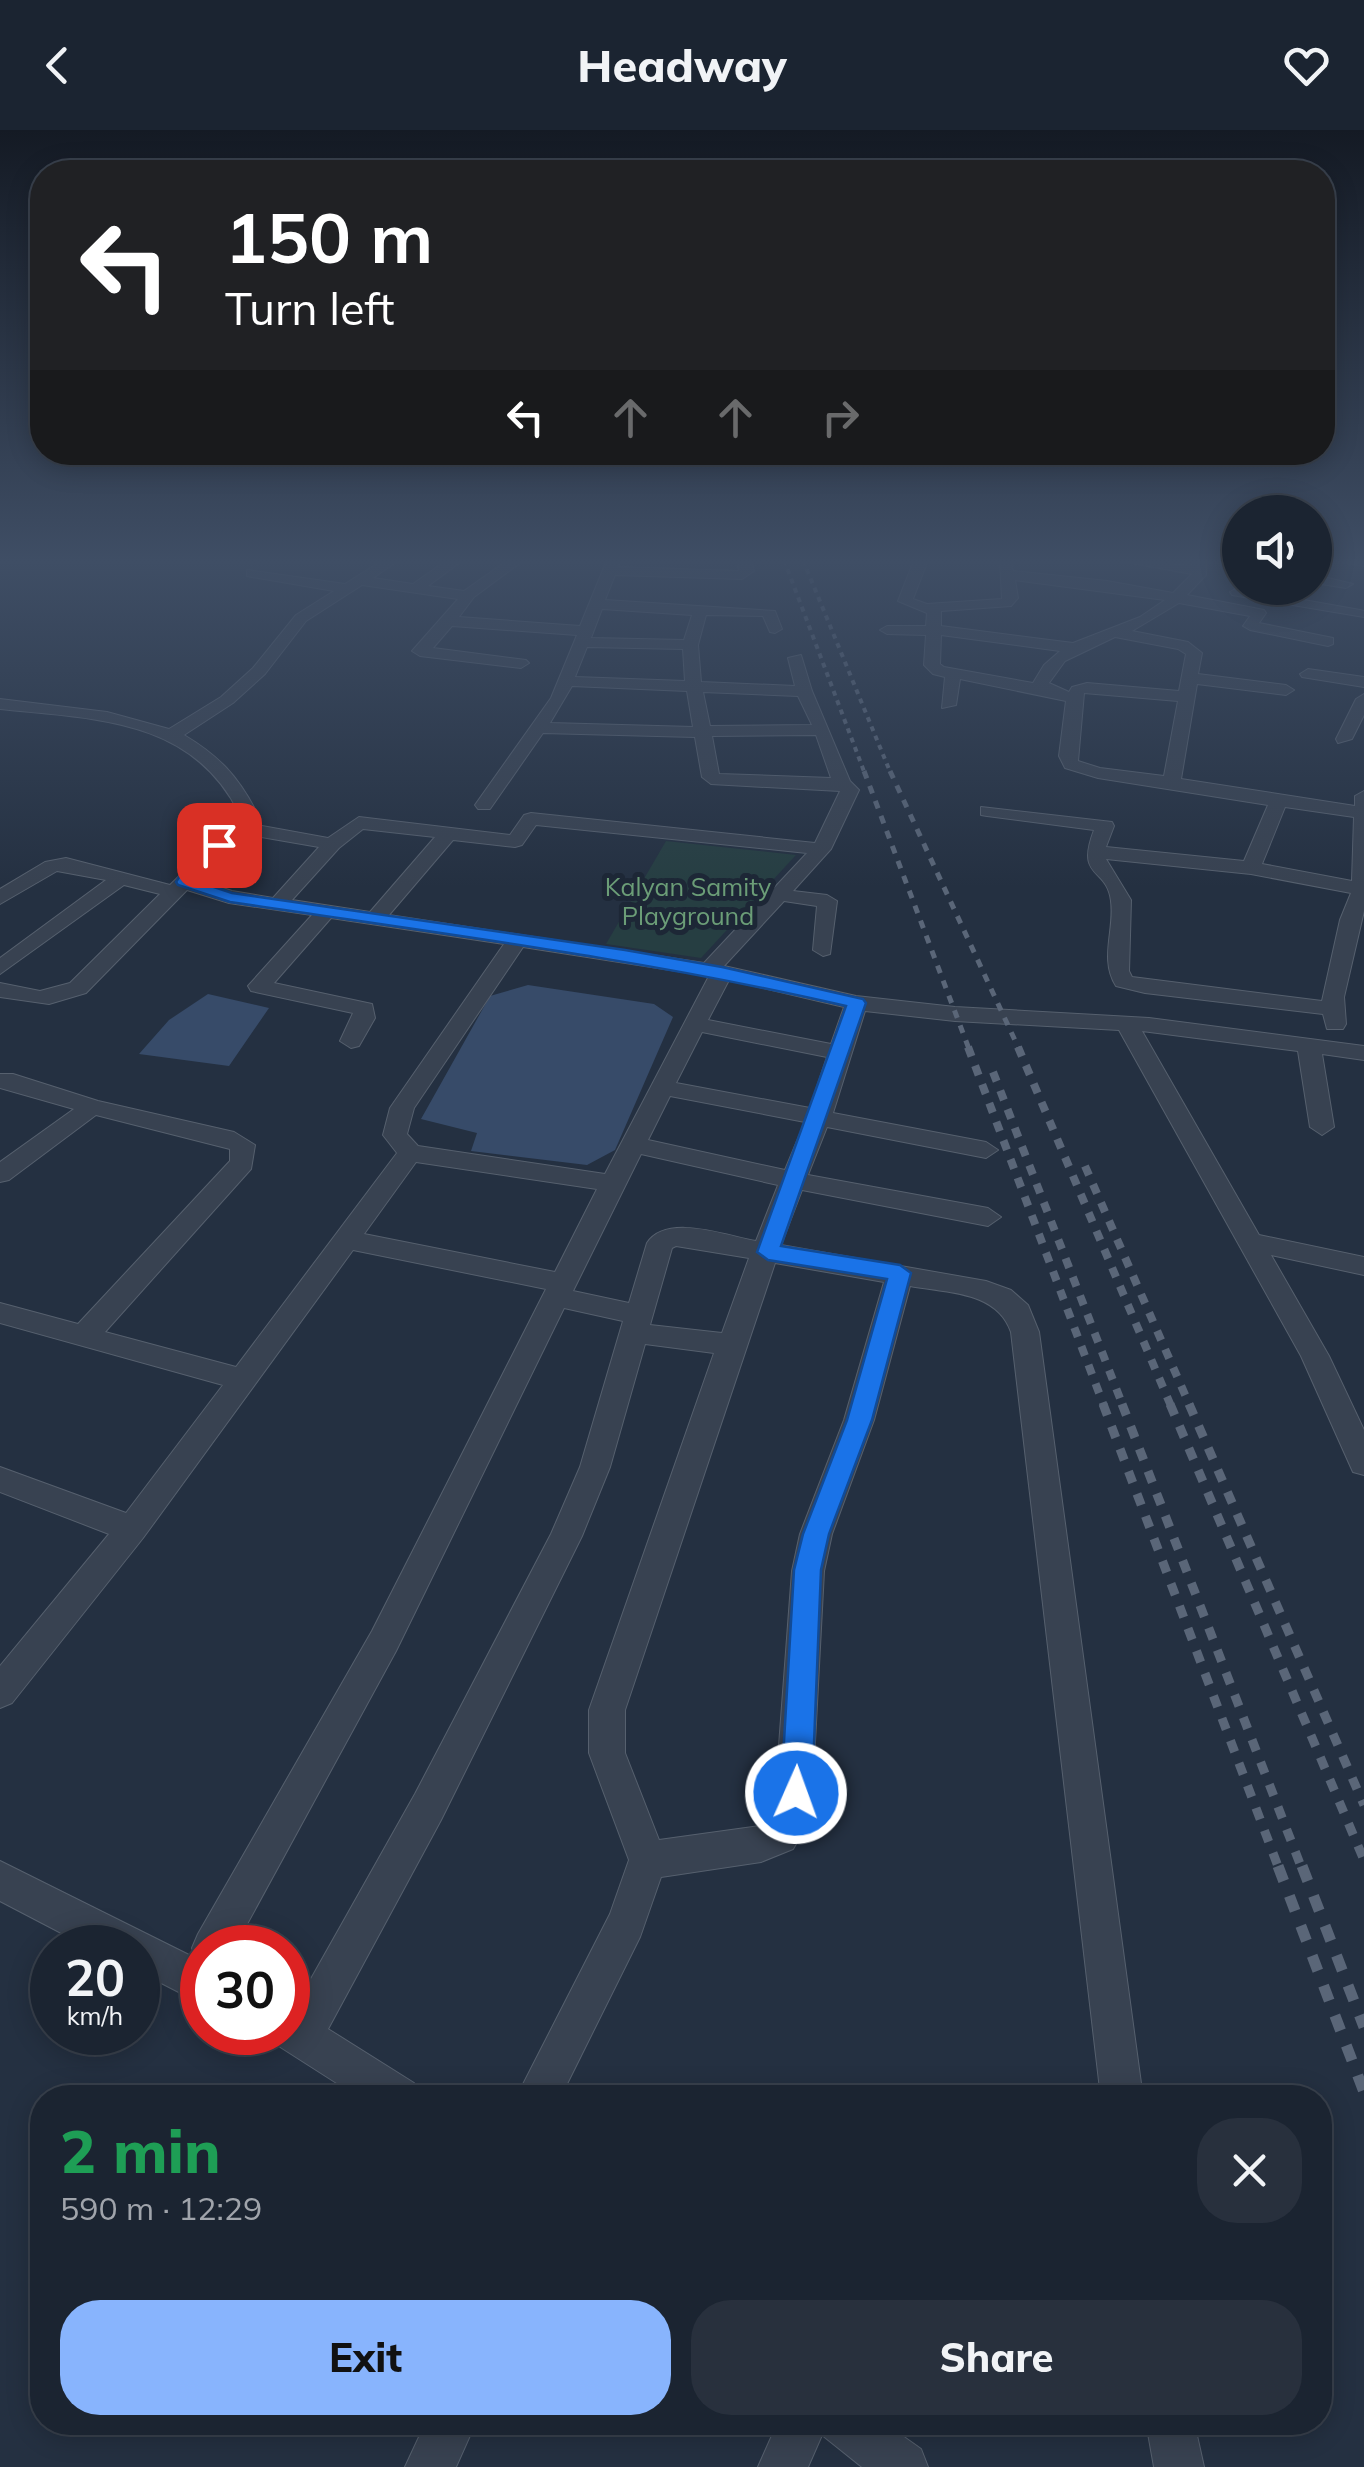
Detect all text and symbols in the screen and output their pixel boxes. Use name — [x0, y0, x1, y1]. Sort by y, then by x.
text: Headway — [577, 37, 787, 93]
icon: back — [30, 38, 85, 93]
icon: heart — [1279, 38, 1334, 93]
text: 150 m — [225, 193, 433, 281]
icon: left — [60, 200, 190, 330]
text: Turn left — [225, 280, 394, 336]
icon: left — [498, 390, 553, 445]
icon: ahead — [603, 390, 658, 445]
icon: ahead — [708, 390, 763, 445]
icon: right — [813, 390, 868, 445]
map controls — [1222, 495, 1332, 605]
button: sound — [1222, 495, 1332, 605]
pin — [177, 803, 262, 888]
icon: arrive — [192, 818, 247, 873]
park label: Kalyan Samity Playground — [605, 871, 771, 931]
position arrow — [744, 1741, 848, 1845]
speed limit sign: 30 — [180, 1925, 310, 2055]
text: 20 — [65, 1946, 125, 2009]
text: km/h — [67, 2000, 123, 2031]
text: 2 min — [60, 2113, 221, 2188]
button: close — [1197, 2118, 1302, 2223]
text: 590 m · 12:29 — [60, 2188, 262, 2228]
button: Exit — [60, 2300, 671, 2415]
button: Share — [691, 2300, 1302, 2415]

